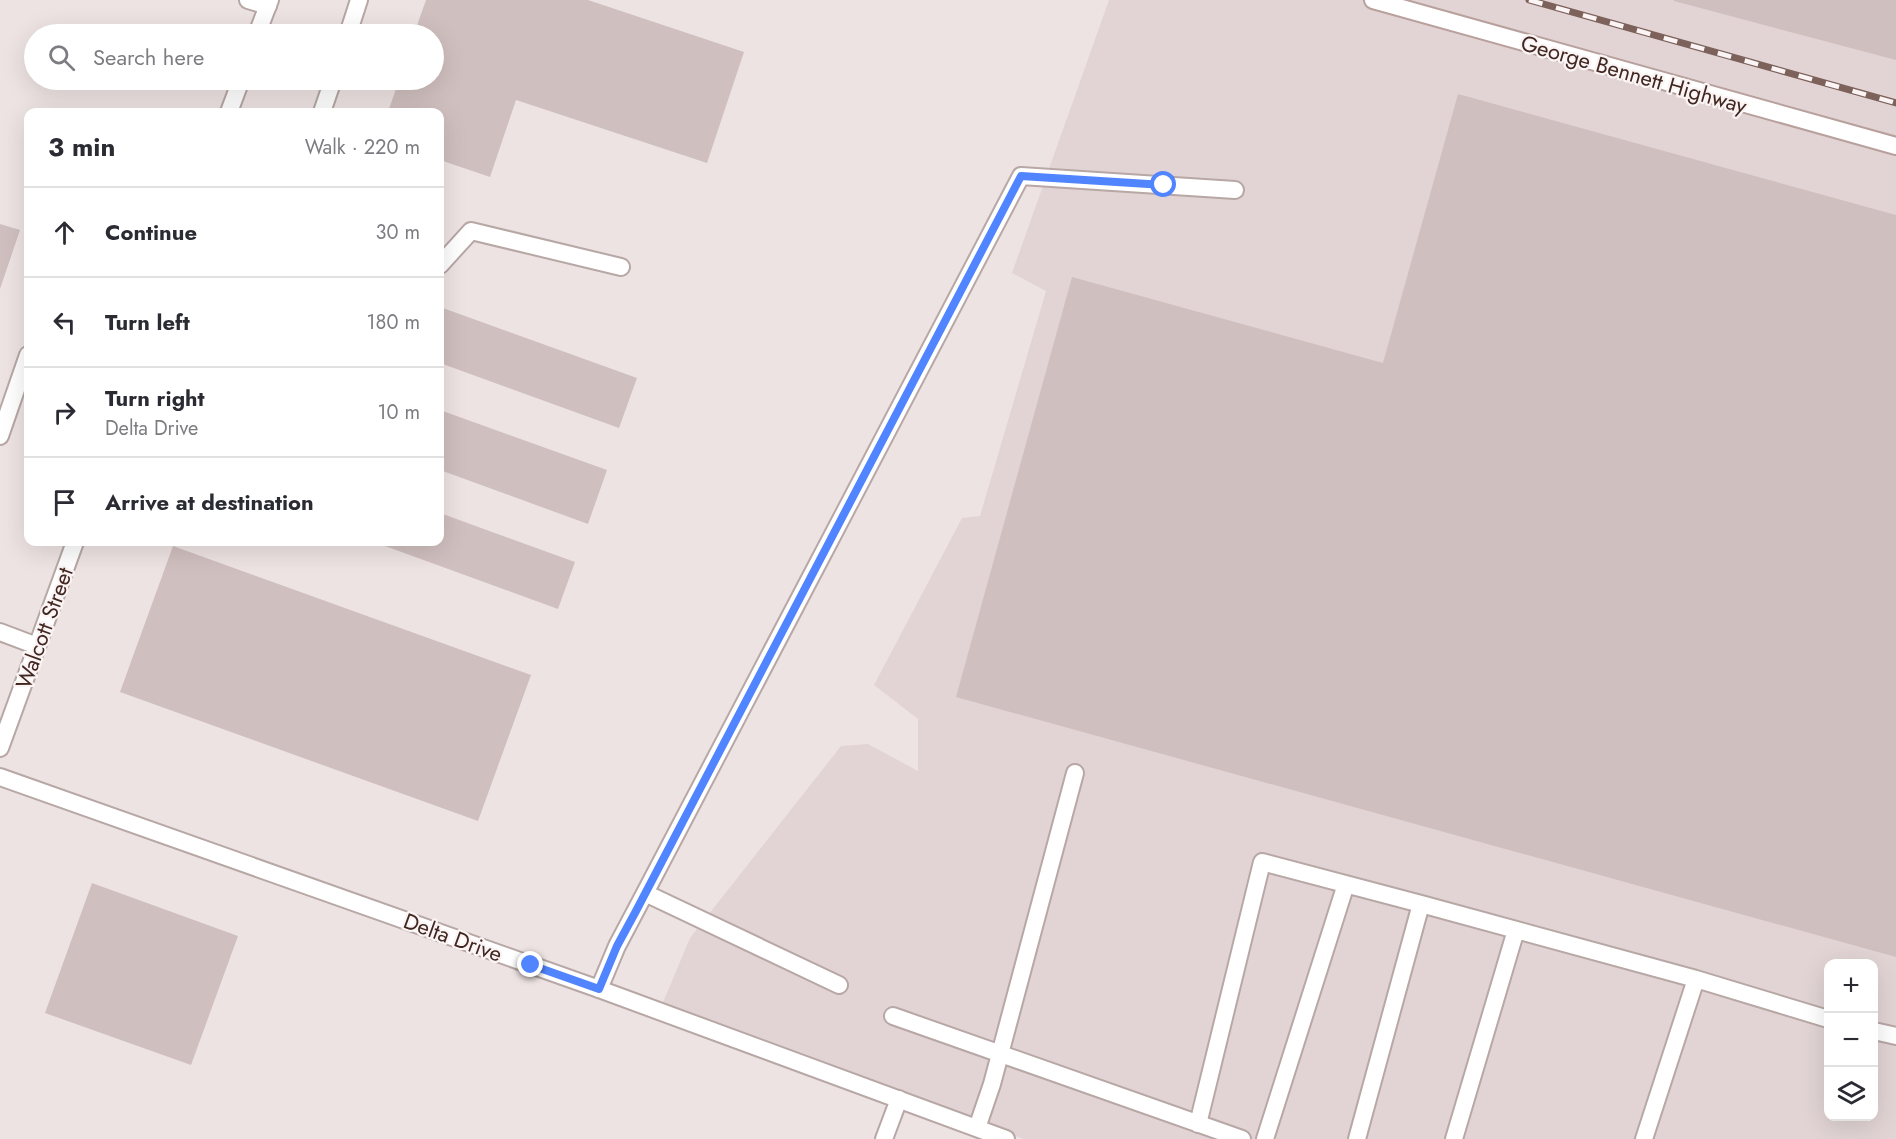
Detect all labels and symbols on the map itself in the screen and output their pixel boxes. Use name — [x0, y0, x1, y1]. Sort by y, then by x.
street label: George Bennett Highway — [1517, 26, 1751, 122]
route start — [1150, 171, 1176, 197]
street label: Walcott Street — [7, 562, 81, 693]
street label: Delta Drive — [399, 904, 507, 970]
route end — [517, 951, 543, 977]

